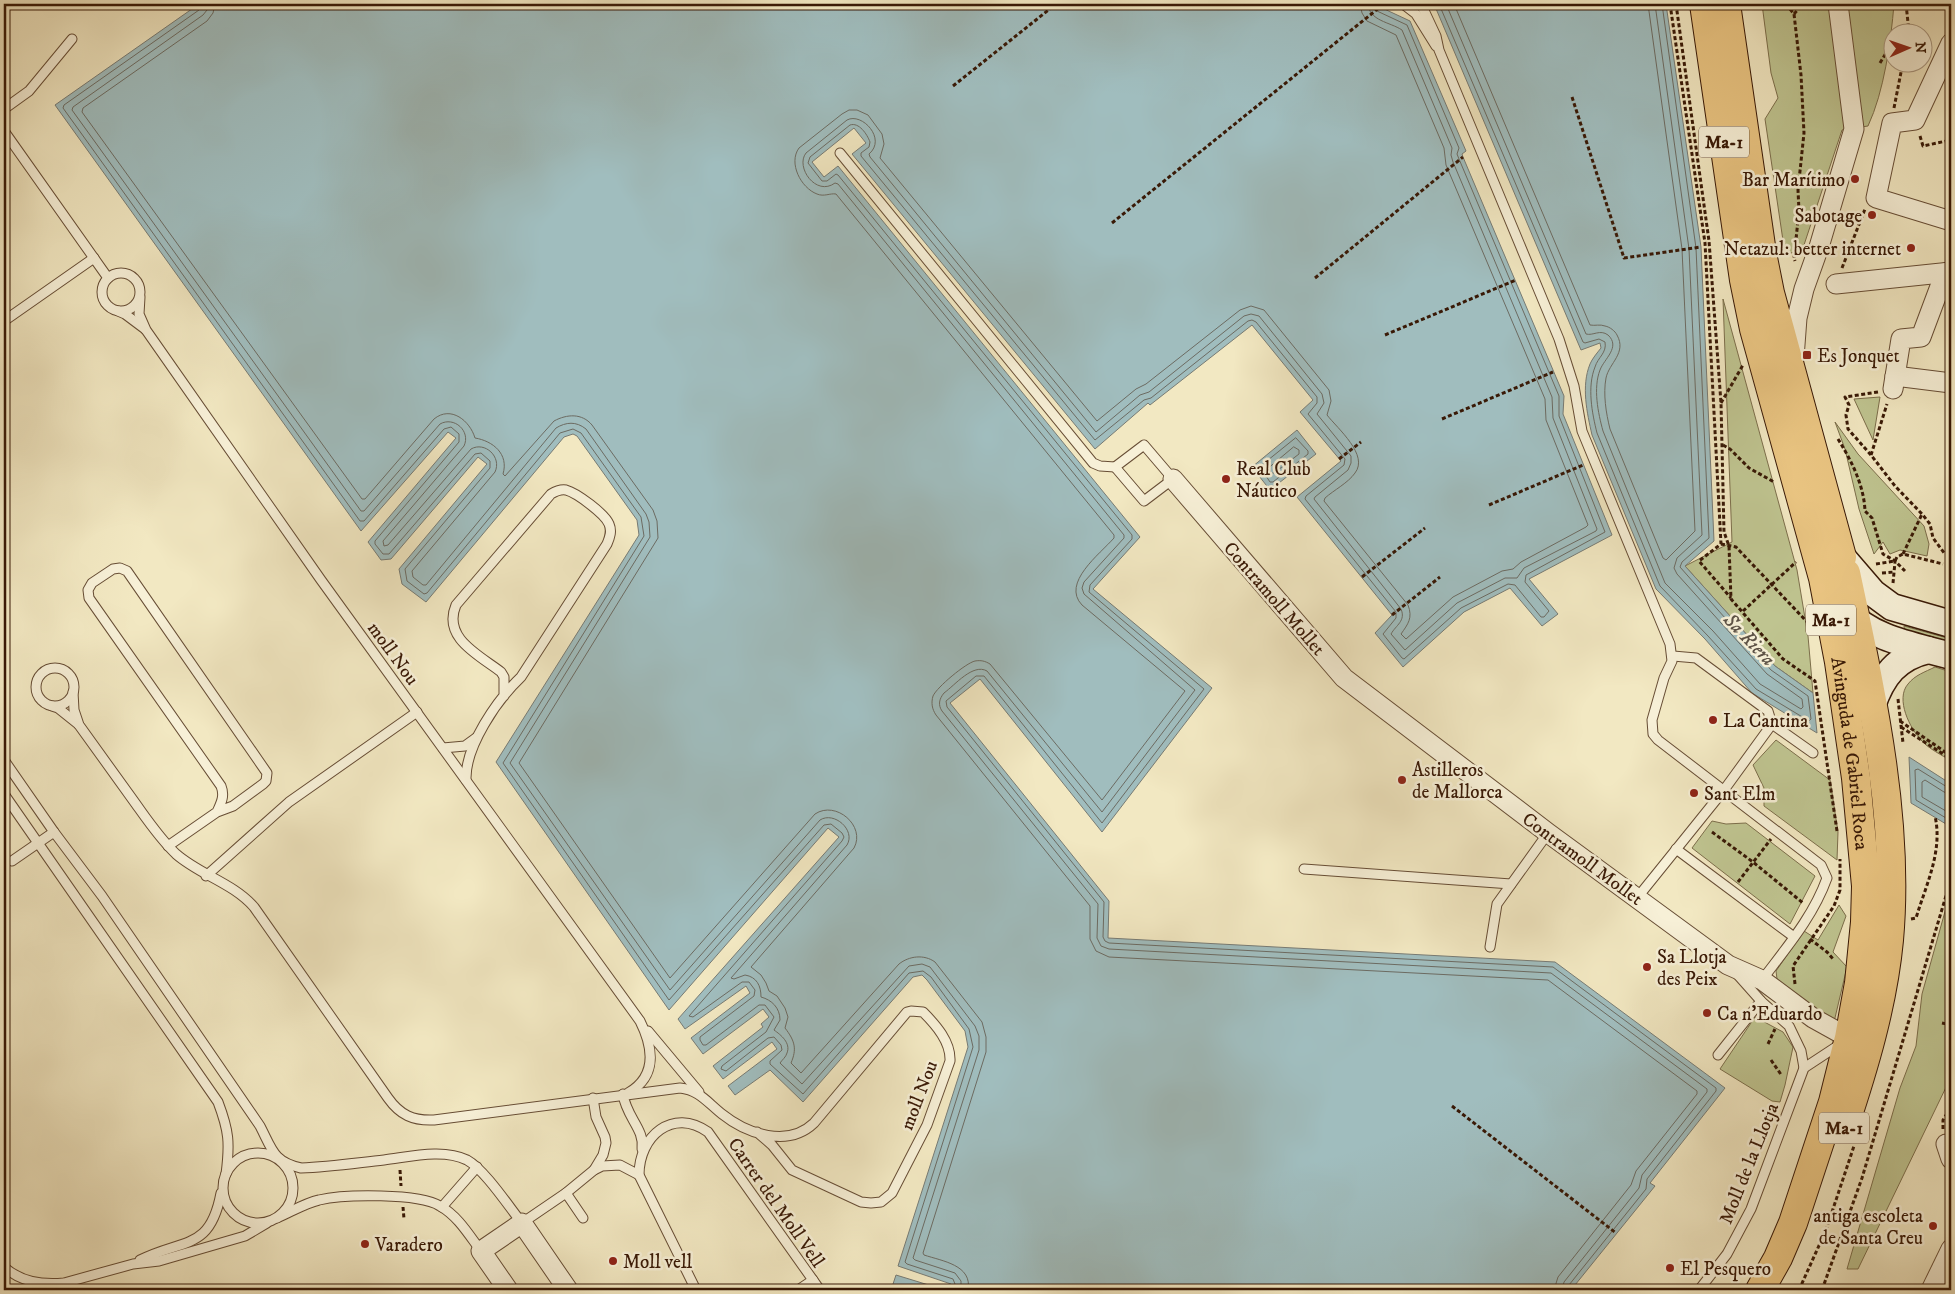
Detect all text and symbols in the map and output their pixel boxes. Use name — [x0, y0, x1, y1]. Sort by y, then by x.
north arrow — [1882, 22, 1932, 72]
text: N — [1911, 42, 1929, 54]
road number: Ma-1 — [1699, 126, 1749, 158]
place label: Bar Marítimo — [1742, 169, 1845, 192]
marker: Bar Marítimo — [1849, 173, 1861, 185]
place label: Sabotage — [1795, 205, 1862, 228]
marker: Sabotage — [1866, 209, 1878, 221]
place label: Netazul: better internet — [1724, 238, 1901, 261]
marker: Netazul: better internet — [1905, 242, 1917, 254]
place label: Es Jonquet — [1817, 345, 1900, 369]
marker: Es Jonquet — [1801, 349, 1813, 361]
place label: Real Club Náutico — [1236, 458, 1311, 503]
marker: Real Club Náutico — [1220, 473, 1232, 485]
street label: Contramoll Mollet — [1218, 537, 1330, 661]
road number: Ma-1 — [1806, 604, 1856, 636]
water label: Sa Riera — [1717, 607, 1780, 672]
street label: moll Nou — [362, 618, 423, 690]
street label: Avinguda de Gabriel Roca — [1825, 656, 1873, 851]
place label: La Cantina — [1723, 710, 1808, 733]
marker: La Cantina — [1707, 714, 1719, 726]
place label: Astilleros de Mallorca — [1412, 759, 1503, 804]
marker: Astilleros de Mallorca — [1396, 774, 1408, 786]
place label: Sant Elm — [1704, 783, 1775, 806]
marker: Sant Elm — [1688, 787, 1700, 799]
street label: Contramoll Mollet — [1517, 808, 1647, 911]
place label: Sa Llotja des Peix — [1657, 946, 1727, 991]
marker: Sa Llotja des Peix — [1641, 961, 1653, 973]
place label: Ca n'Eduardo — [1717, 1003, 1822, 1026]
marker: Ca n'Eduardo — [1701, 1007, 1713, 1019]
street label: moll Nou — [896, 1058, 943, 1133]
street label: Moll de la Llotja — [1715, 1100, 1784, 1227]
road number: Ma-1 — [1819, 1112, 1869, 1144]
street label: Carrer del Moll Vell — [722, 1134, 829, 1272]
place label: antiga escoleta de Santa Creu — [1813, 1205, 1923, 1250]
marker: antiga escoleta de Santa Creu — [1927, 1220, 1939, 1232]
place label: Varadero — [374, 1234, 443, 1257]
marker: Varadero — [359, 1238, 371, 1250]
place label: Moll vell — [623, 1251, 693, 1274]
marker: Moll vell — [607, 1255, 619, 1267]
place label: El Pesquero — [1680, 1258, 1771, 1282]
marker: El Pesquero — [1664, 1262, 1676, 1274]

